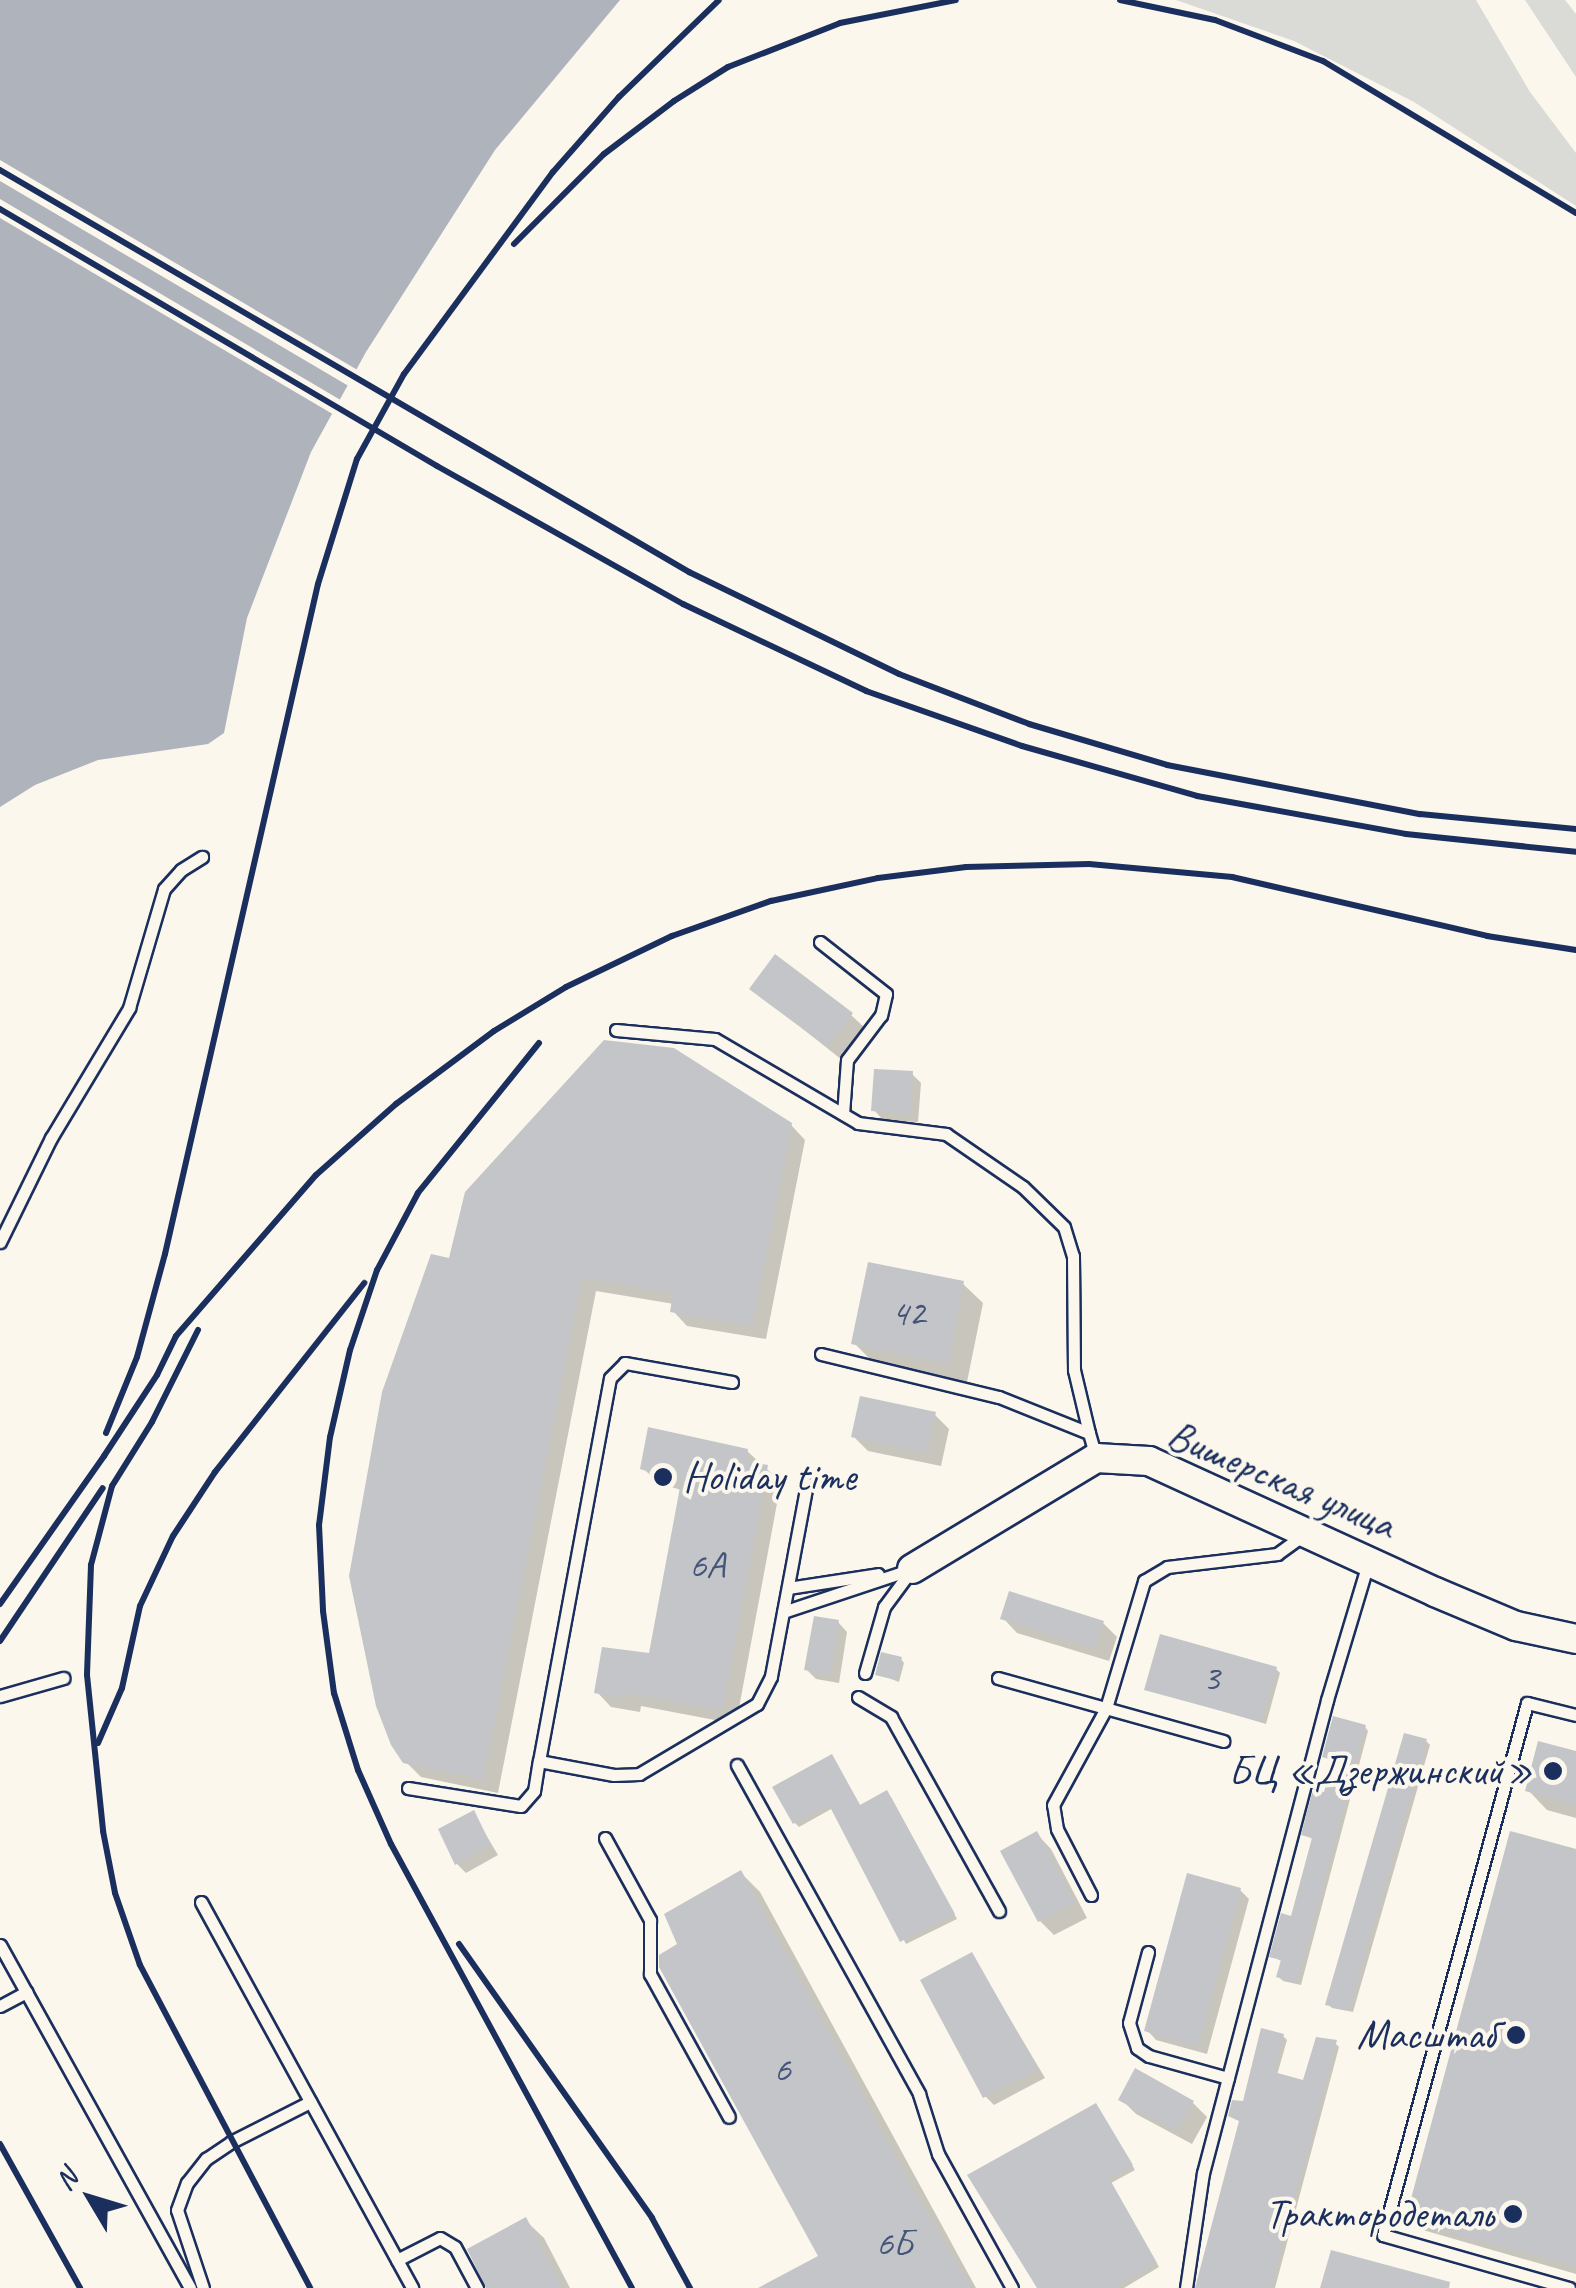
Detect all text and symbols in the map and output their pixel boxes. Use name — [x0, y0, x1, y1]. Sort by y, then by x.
house number: 42 — [891, 1290, 925, 1336]
street label: Вишерская улица — [1158, 1409, 1404, 1551]
place label: Holiday time — [683, 1452, 856, 1502]
marker: Holiday time — [652, 1466, 674, 1488]
house number: 6А — [689, 1542, 725, 1588]
house number: 3 — [1202, 1655, 1220, 1701]
place label: БЦ «Дзержинский» — [1228, 1746, 1533, 1796]
marker: БЦ «Дзержинский» — [1542, 1760, 1564, 1782]
place label: Масштаб — [1357, 2010, 1496, 2060]
marker: Масштаб — [1505, 2024, 1527, 2046]
house number: 6 — [773, 2046, 791, 2092]
north arrow — [40, 2148, 140, 2248]
text: N — [47, 2162, 85, 2197]
place label: Трактородеталь — [1265, 2189, 1493, 2239]
marker: Трактородеталь — [1502, 2203, 1524, 2225]
house number: 6Б — [876, 2220, 912, 2266]

